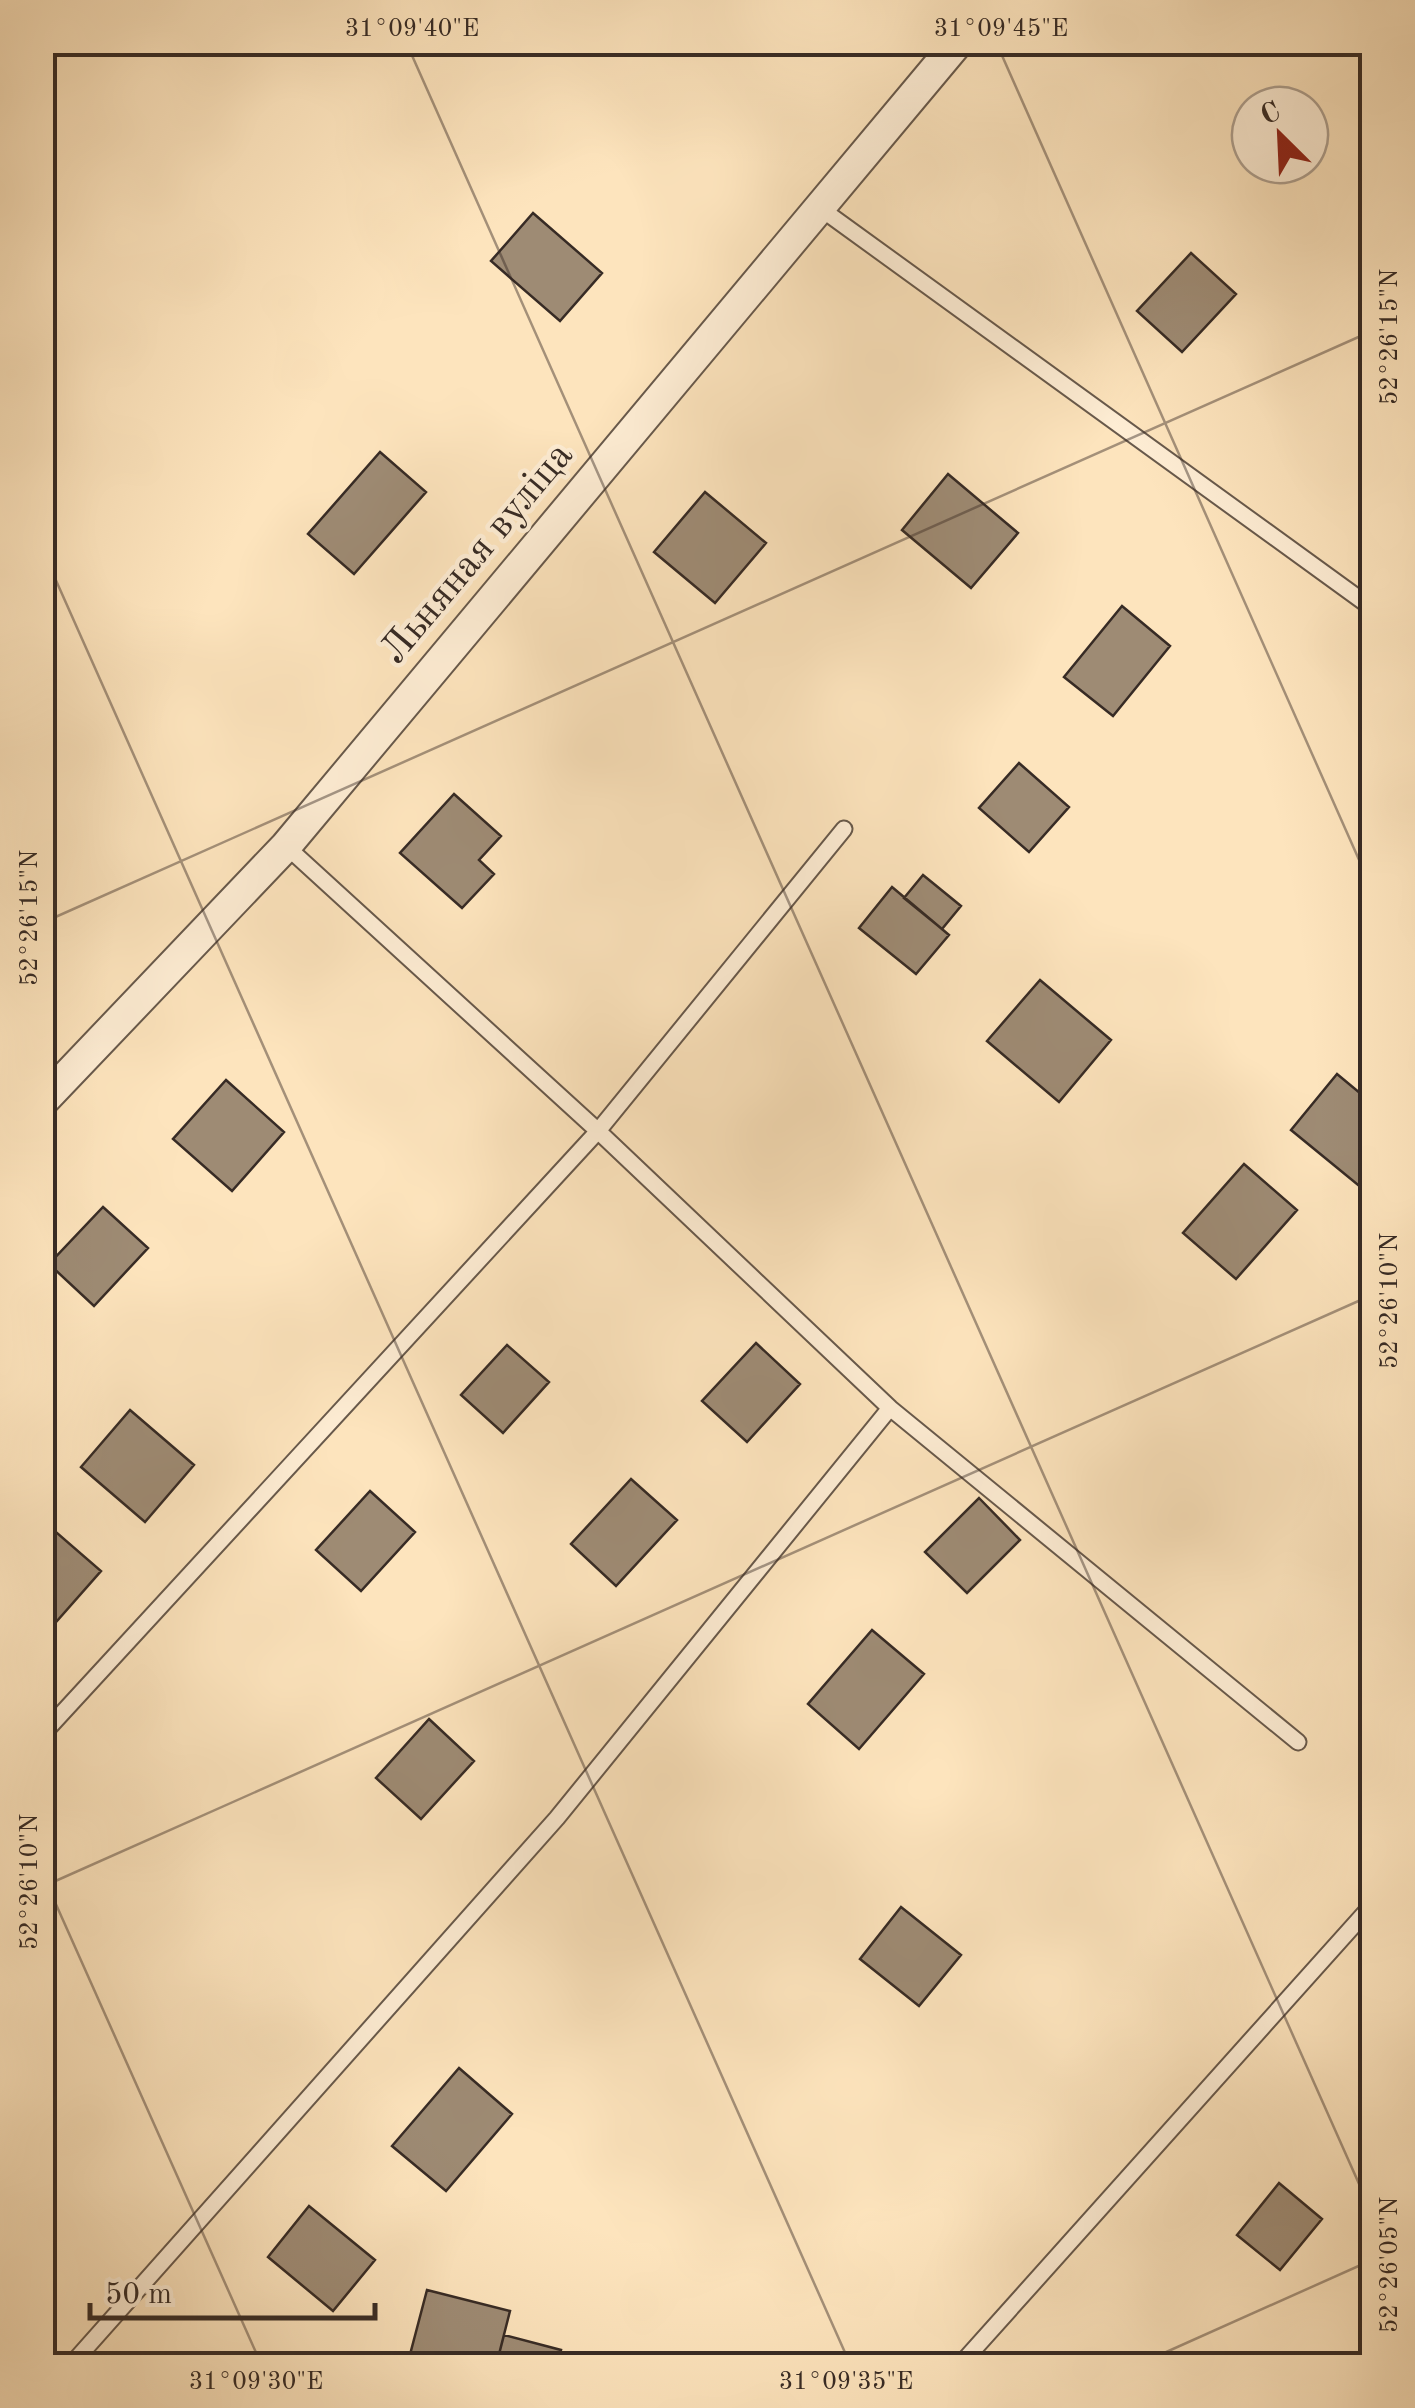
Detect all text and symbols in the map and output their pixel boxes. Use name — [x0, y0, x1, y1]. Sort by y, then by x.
text: 31°09'40"E — [345, 17, 479, 42]
text: 31°09'45"E — [934, 17, 1068, 42]
north arrow — [1230, 85, 1330, 185]
text: С — [1257, 97, 1285, 131]
text: 52°26'15"N — [1378, 269, 1403, 405]
street label: Льняная вуліца — [374, 436, 582, 672]
text: 52°26'15"N — [18, 850, 43, 986]
text: 52°26'10"N — [1378, 1233, 1403, 1369]
text: 52°26'10"N — [18, 1814, 43, 1950]
text: 52°26'05"N — [1378, 2197, 1403, 2333]
scale bar — [90, 2258, 375, 2320]
text: 50 m — [105, 2280, 172, 2310]
text: 31°09'30"E — [189, 2370, 323, 2395]
text: 31°09'35"E — [779, 2370, 913, 2395]

